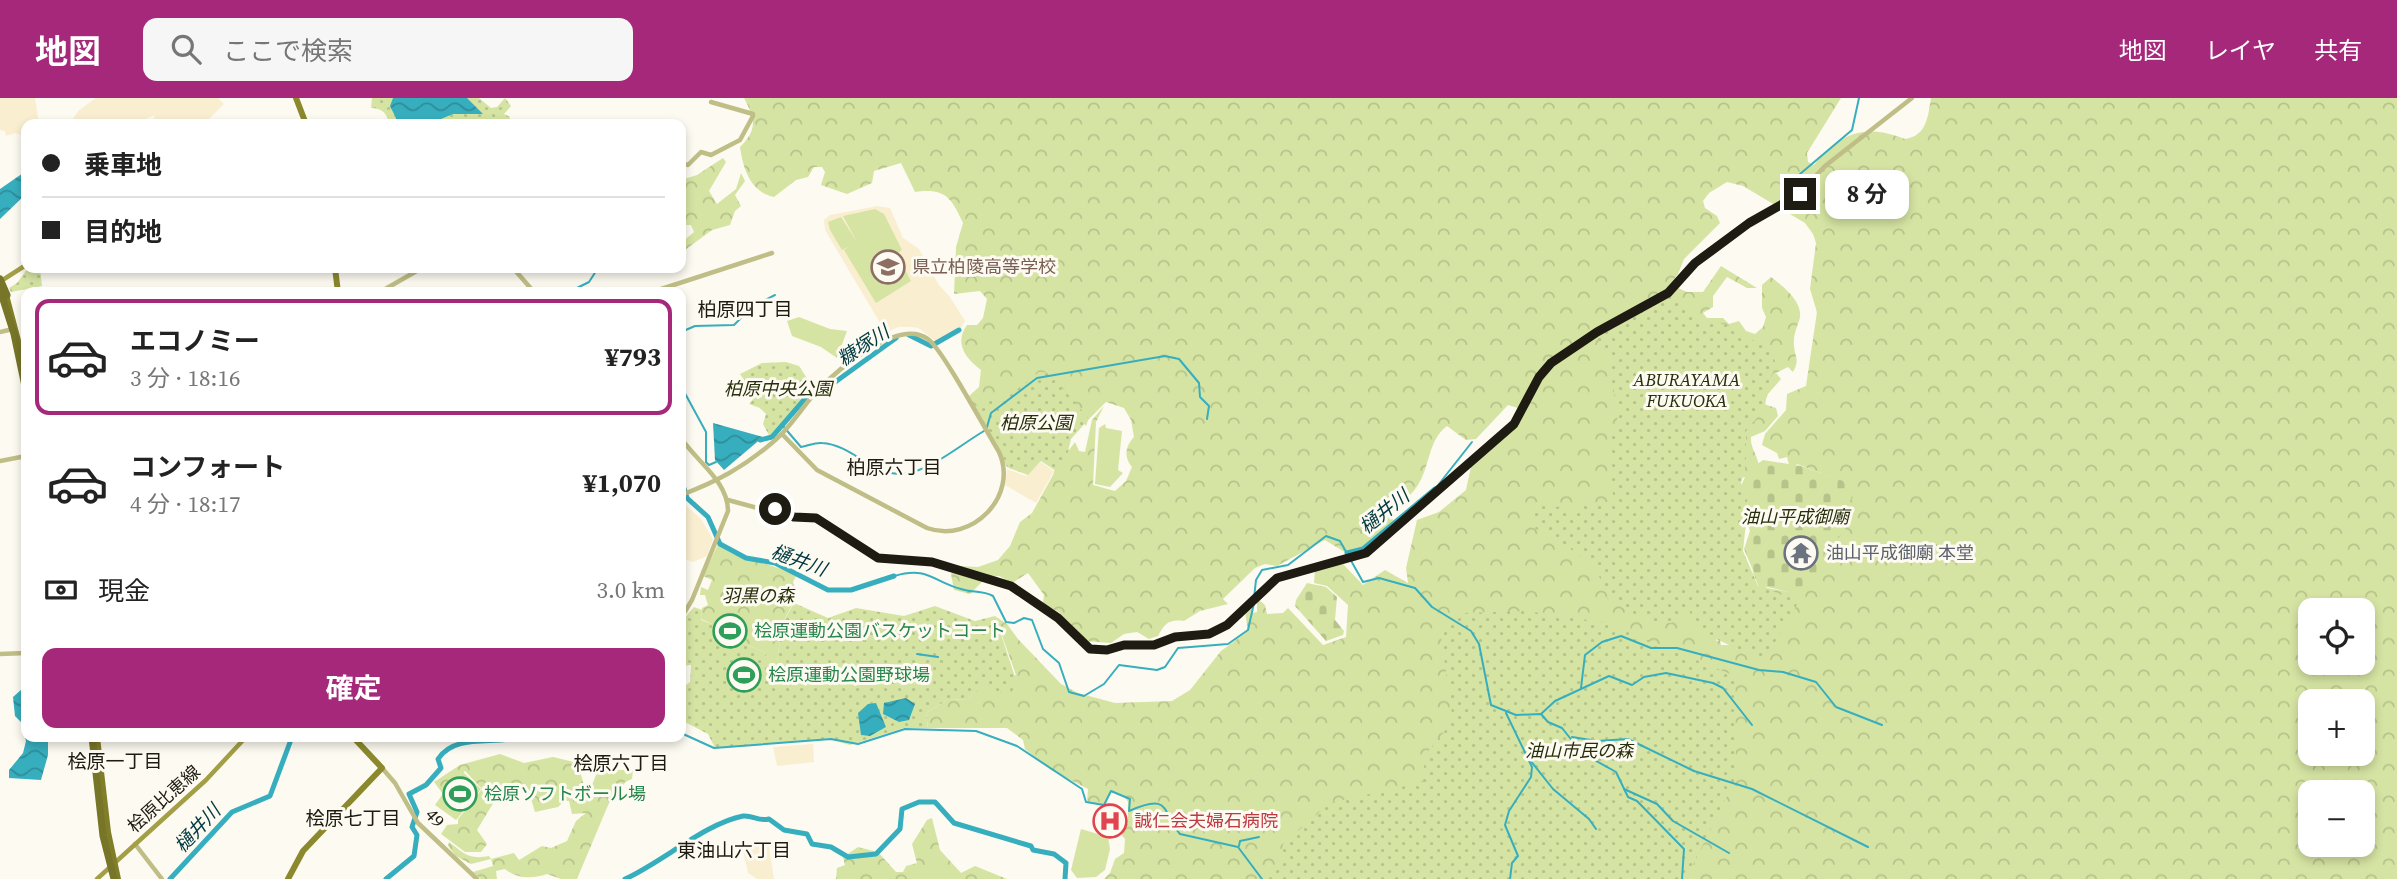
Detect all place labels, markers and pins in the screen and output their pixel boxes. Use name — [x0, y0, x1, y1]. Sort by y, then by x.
school or university icon: 県立柏陵高等学校 — [869, 248, 907, 286]
place label: 県立柏陵高等学校 — [912, 254, 1056, 279]
temple icon: 油山平成御廟 本堂 — [1782, 534, 1820, 572]
place label: 油山平成御廟 本堂 — [1826, 540, 1974, 565]
sports icon: 桧原運動公園バスケットコート — [711, 612, 749, 650]
place label: 桧原運動公園バスケットコート — [754, 618, 1006, 643]
sports icon: 桧原運動公園野球場 — [725, 656, 763, 694]
place label: 桧原運動公園野球場 — [768, 662, 930, 687]
sports icon: 桧原ソフトボール場 — [441, 775, 479, 813]
place label: 桧原ソフトボール場 — [484, 781, 646, 806]
hospital icon: 誠仁会夫婦石病院 — [1091, 802, 1129, 840]
place label: 誠仁会夫婦石病院 — [1134, 808, 1278, 833]

